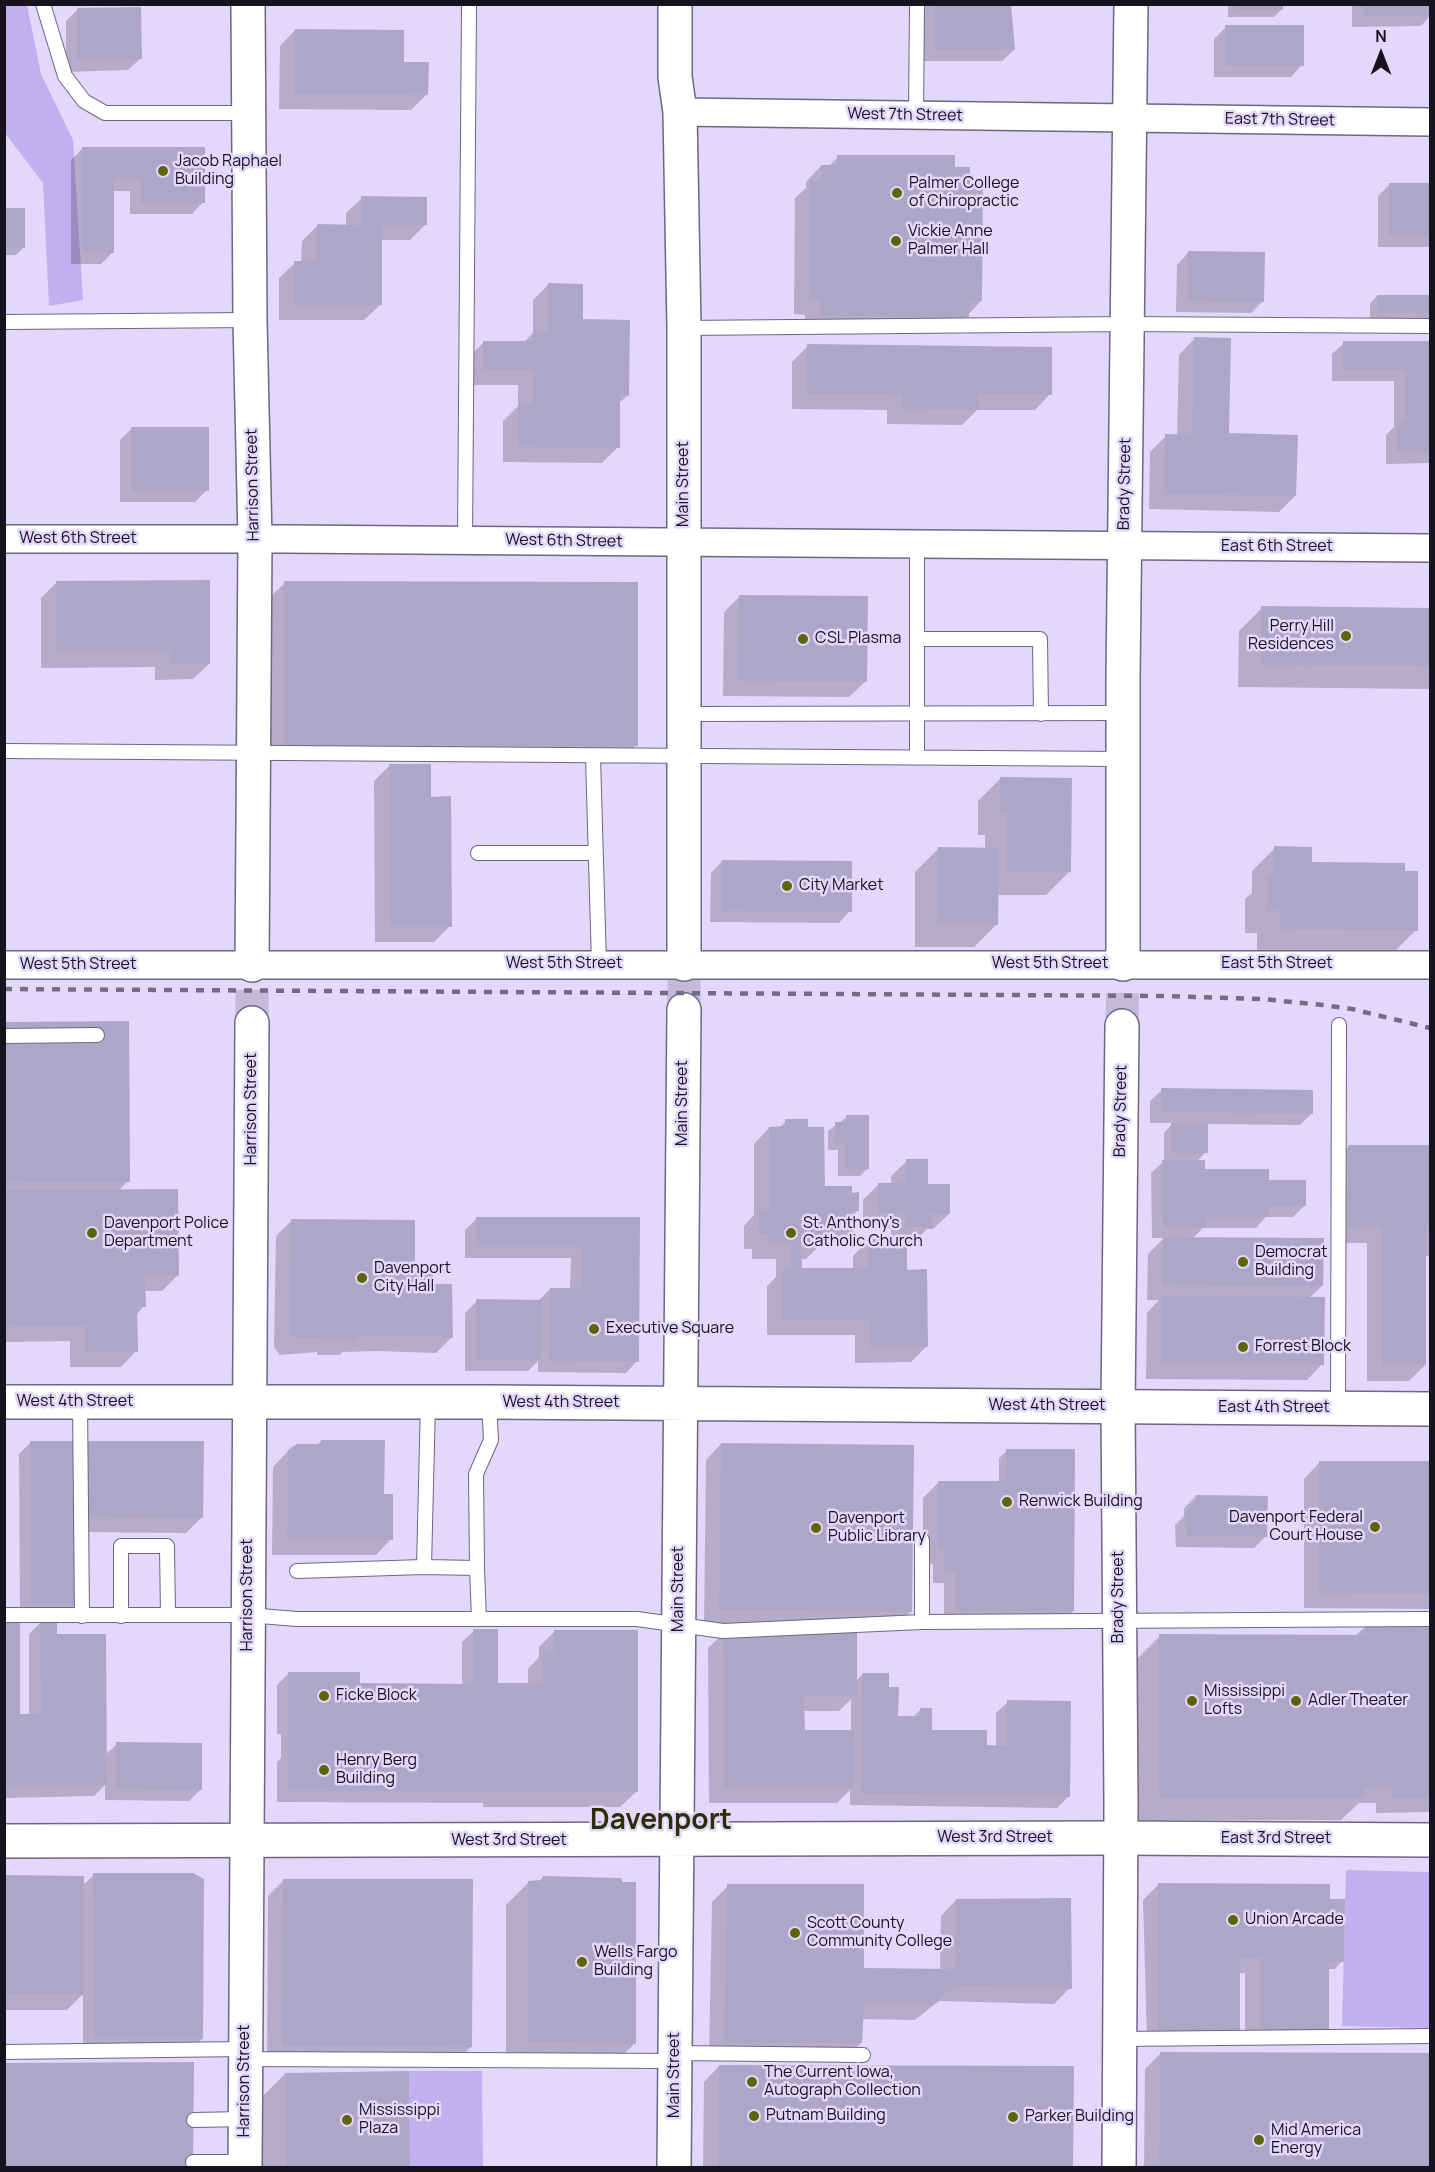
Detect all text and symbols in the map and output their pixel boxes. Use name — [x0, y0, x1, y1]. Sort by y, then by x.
north arrow — [1351, 24, 1411, 84]
text: N — [1375, 25, 1387, 47]
street label: West 7th Street — [847, 104, 963, 126]
street label: East 7th Street — [1225, 109, 1335, 131]
place label: Jacob Raphael Building — [175, 152, 282, 190]
marker: Jacob Raphael Building — [156, 164, 170, 178]
place label: Palmer College of Chiropractic — [909, 174, 1019, 212]
marker: Palmer College of Chiropractic — [890, 186, 904, 200]
place label: Vickie Anne Palmer Hall — [908, 222, 993, 260]
marker: Vickie Anne Palmer Hall — [889, 234, 903, 248]
street label: Harrison Street — [242, 429, 264, 541]
street label: Brady Street — [1115, 438, 1135, 530]
street label: Main Street — [674, 441, 694, 527]
street label: West 6th Street — [19, 529, 137, 549]
street label: West 6th Street — [505, 530, 623, 552]
street label: East 6th Street — [1221, 537, 1333, 557]
place label: Perry Hill Residences — [1248, 617, 1334, 655]
place label: CSL Plasma — [815, 629, 901, 649]
marker: Perry Hill Residences — [1339, 629, 1353, 643]
marker: CSL Plasma — [796, 632, 810, 646]
place label: City Market — [799, 876, 884, 896]
marker: City Market — [780, 879, 794, 893]
street label: West 5th Street — [506, 954, 622, 974]
street label: West 5th Street — [992, 954, 1108, 974]
street label: East 5th Street — [1221, 954, 1333, 974]
street label: West 5th Street — [20, 955, 136, 975]
street label: Harrison Street — [242, 1053, 262, 1165]
street label: Main Street — [673, 1060, 693, 1146]
street label: Brady Street — [1111, 1065, 1131, 1157]
place label: Davenport Police Department — [104, 1214, 229, 1252]
place label: St. Anthony's Catholic Church — [803, 1214, 923, 1252]
marker: Davenport Police Department — [85, 1226, 99, 1240]
marker: St. Anthony's Catholic Church — [784, 1226, 798, 1240]
place label: Democrat Building — [1255, 1243, 1327, 1281]
marker: Democrat Building — [1236, 1255, 1250, 1269]
place label: Davenport City Hall — [374, 1259, 451, 1297]
marker: Davenport City Hall — [355, 1271, 369, 1285]
place label: Executive Square — [606, 1319, 734, 1339]
marker: Executive Square — [587, 1322, 601, 1336]
place label: Forrest Block — [1255, 1337, 1351, 1357]
marker: Forrest Block — [1236, 1340, 1250, 1354]
street label: West 4th Street — [17, 1392, 133, 1412]
street label: West 4th Street — [503, 1393, 619, 1413]
street label: West 4th Street — [989, 1396, 1105, 1416]
street label: East 4th Street — [1218, 1398, 1330, 1418]
place label: Renwick Building — [1019, 1492, 1143, 1512]
marker: Renwick Building — [1000, 1495, 1014, 1509]
place label: Davenport Federal Court House — [1229, 1508, 1363, 1546]
place label: Davenport Public Library — [828, 1509, 926, 1547]
marker: Davenport Federal Court House — [1368, 1520, 1382, 1534]
marker: Davenport Public Library — [809, 1521, 823, 1535]
street label: Harrison Street — [238, 1539, 258, 1651]
street label: Main Street — [669, 1546, 689, 1632]
street label: Brady Street — [1109, 1551, 1129, 1643]
place label: Mississippi Lofts — [1204, 1682, 1285, 1720]
place label: Ficke Block — [336, 1686, 417, 1706]
marker: Ficke Block — [317, 1689, 331, 1703]
place label: Adler Theater — [1308, 1691, 1408, 1711]
marker: Mississippi Lofts — [1185, 1694, 1199, 1708]
marker: Adler Theater — [1289, 1694, 1303, 1708]
place label: Henry Berg Building — [336, 1751, 417, 1789]
marker: Henry Berg Building — [317, 1763, 331, 1777]
district label: Davenport — [590, 1804, 732, 1838]
street label: West 3rd Street — [937, 1828, 1053, 1848]
street label: East 3rd Street — [1221, 1829, 1331, 1849]
street label: West 3rd Street — [451, 1831, 567, 1851]
place label: Union Arcade — [1245, 1910, 1344, 1930]
marker: Union Arcade — [1226, 1913, 1240, 1927]
place label: Scott County Community College — [807, 1914, 952, 1952]
marker: Scott County Community College — [788, 1926, 802, 1940]
place label: Wells Fargo Building — [594, 1943, 677, 1981]
marker: Wells Fargo Building — [575, 1955, 589, 1969]
street label: Harrison Street — [235, 2025, 255, 2137]
street label: Main Street — [665, 2032, 685, 2118]
place label: The Current Iowa, Autograph Collection — [764, 2063, 921, 2101]
marker: The Current Iowa, Autograph Collection — [745, 2075, 759, 2089]
place label: Mississippi Plaza — [359, 2101, 440, 2139]
place label: Putnam Building — [766, 2106, 886, 2126]
place label: Parker Building — [1025, 2107, 1134, 2127]
marker: Putnam Building — [747, 2109, 761, 2123]
marker: Parker Building — [1006, 2110, 1020, 2124]
marker: Mississippi Plaza — [340, 2113, 354, 2127]
place label: Mid America Energy — [1271, 2121, 1361, 2159]
marker: Mid America Energy — [1252, 2133, 1266, 2147]

